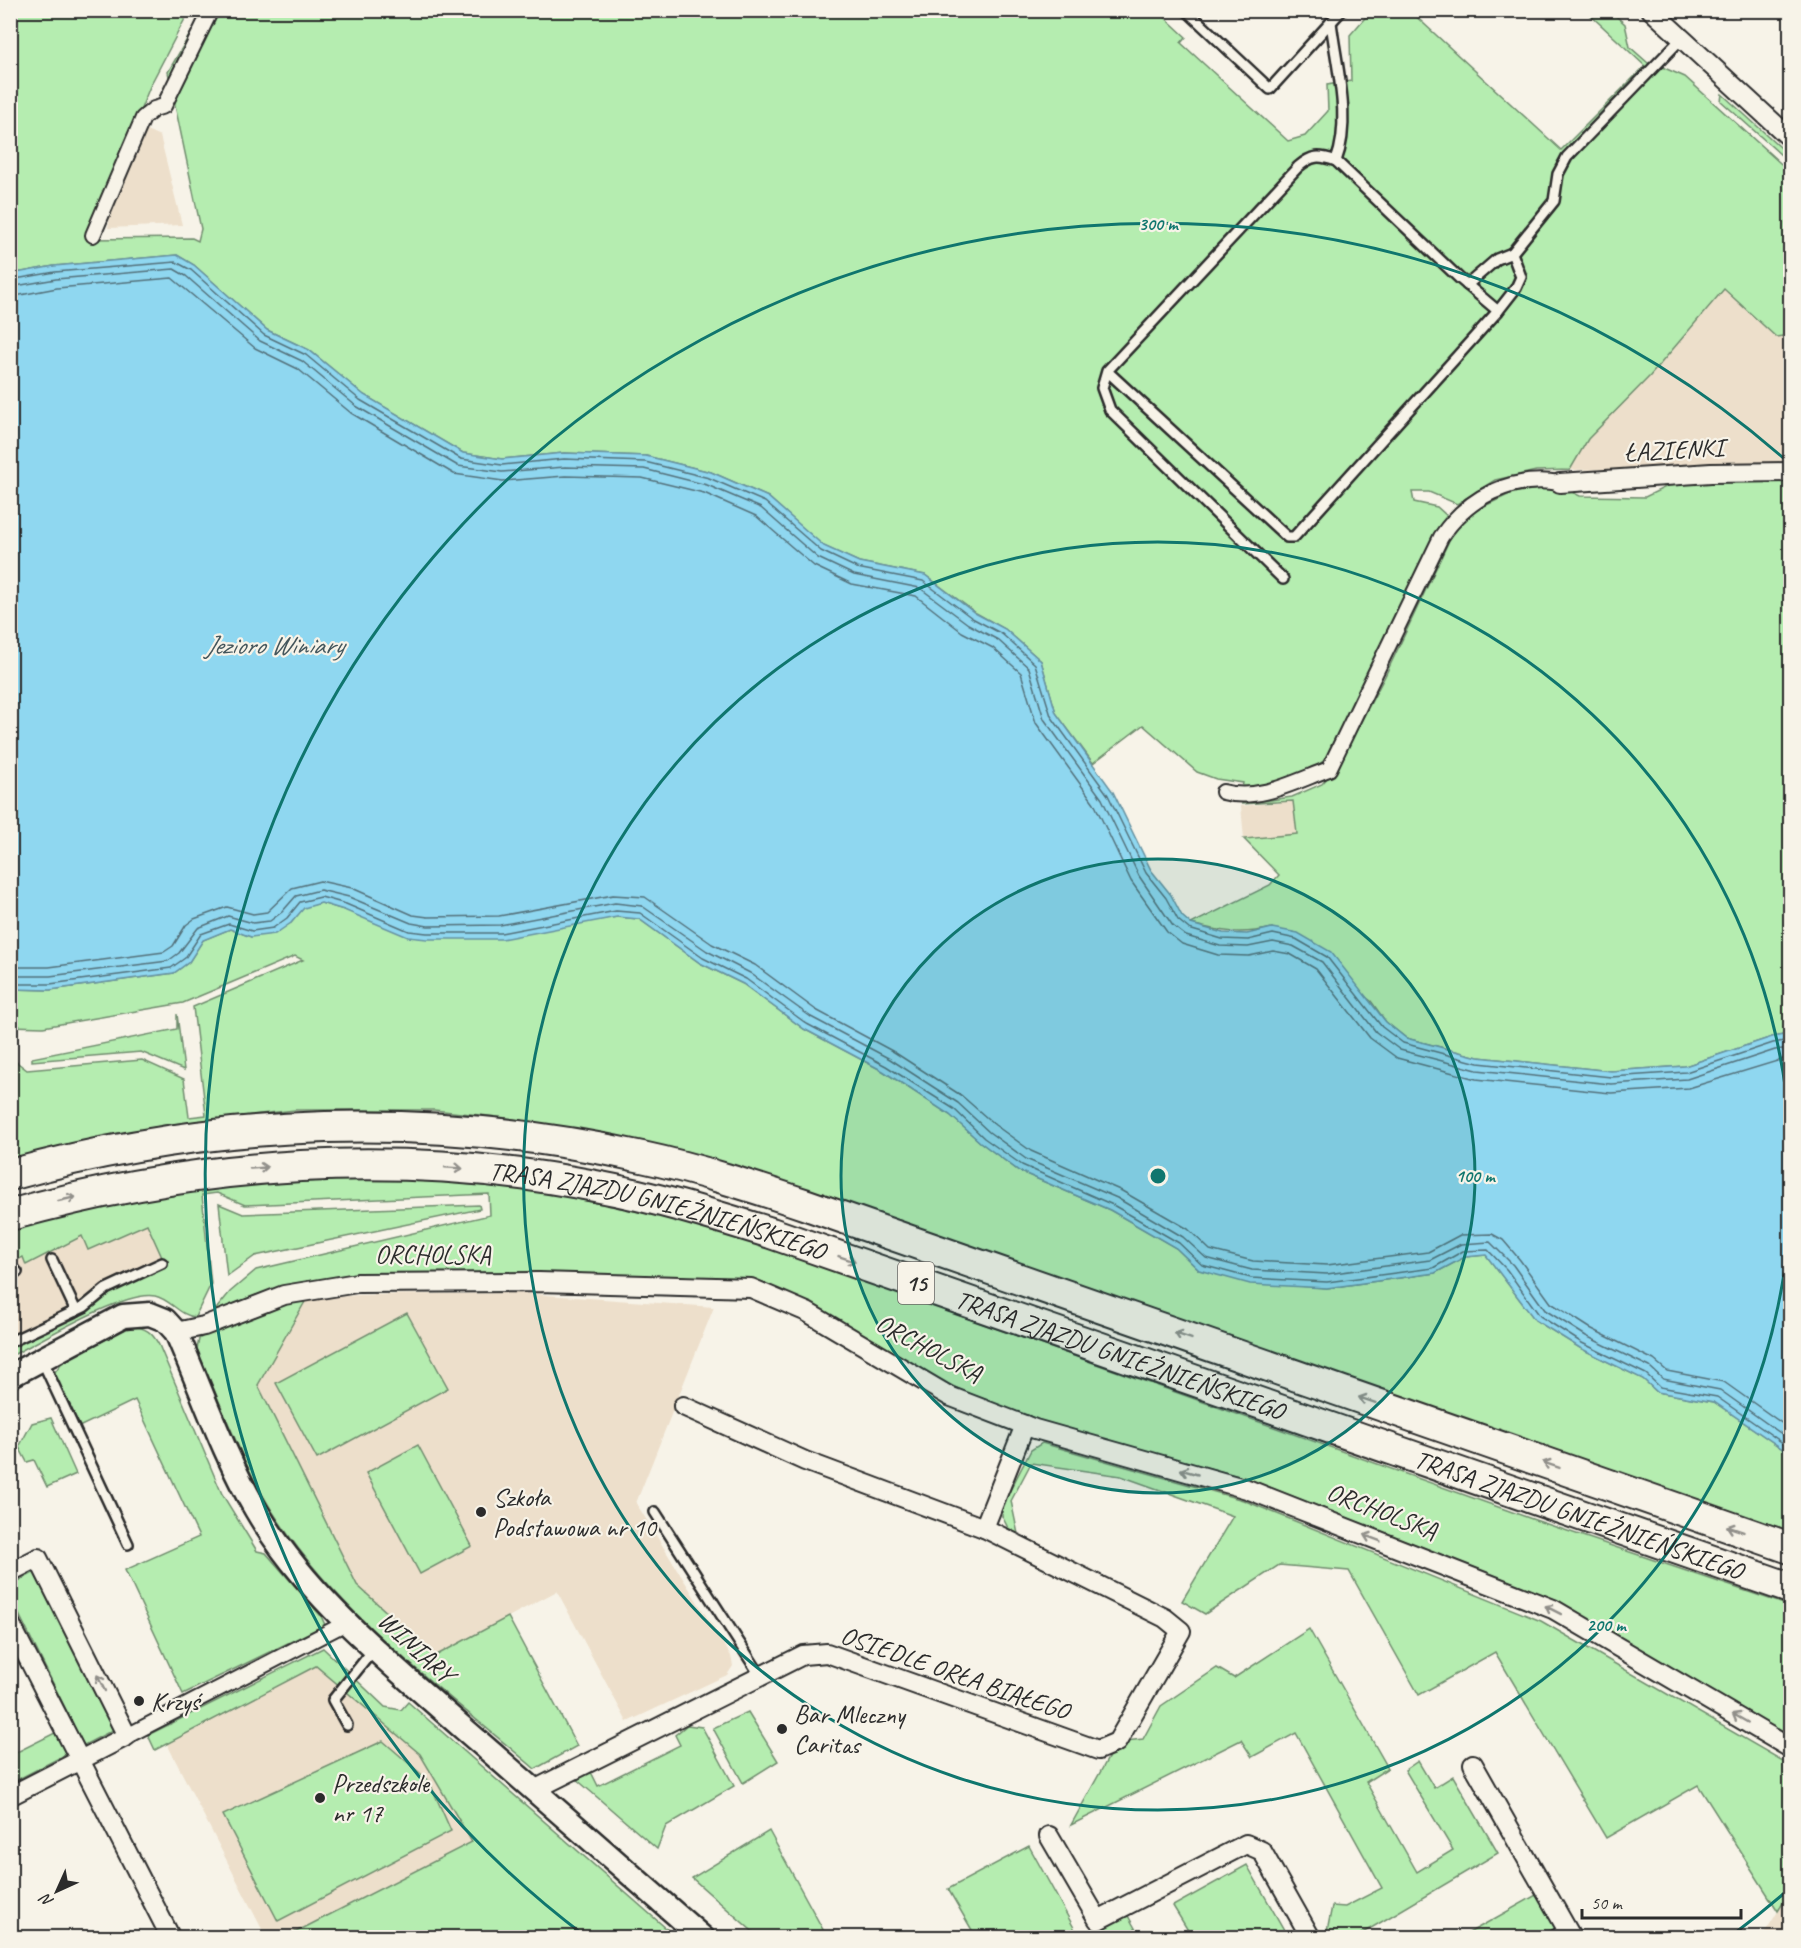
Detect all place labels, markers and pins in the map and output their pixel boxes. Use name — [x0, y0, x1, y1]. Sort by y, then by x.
centre of rings — [1148, 1166, 1168, 1186]
place label: Szkoła Podstawowa nr 10 — [493, 1481, 658, 1544]
marker: Szkoła Podstawowa nr 10 — [474, 1505, 488, 1519]
place label: Krzyś — [151, 1685, 203, 1718]
marker: Krzyś — [132, 1694, 146, 1708]
place label: Bar Mleczny Caritas — [794, 1698, 907, 1761]
marker: Bar Mleczny Caritas — [775, 1722, 789, 1736]
place label: Przedszkole nr 17 — [332, 1767, 430, 1830]
marker: Przedszkole nr 17 — [313, 1791, 327, 1805]

